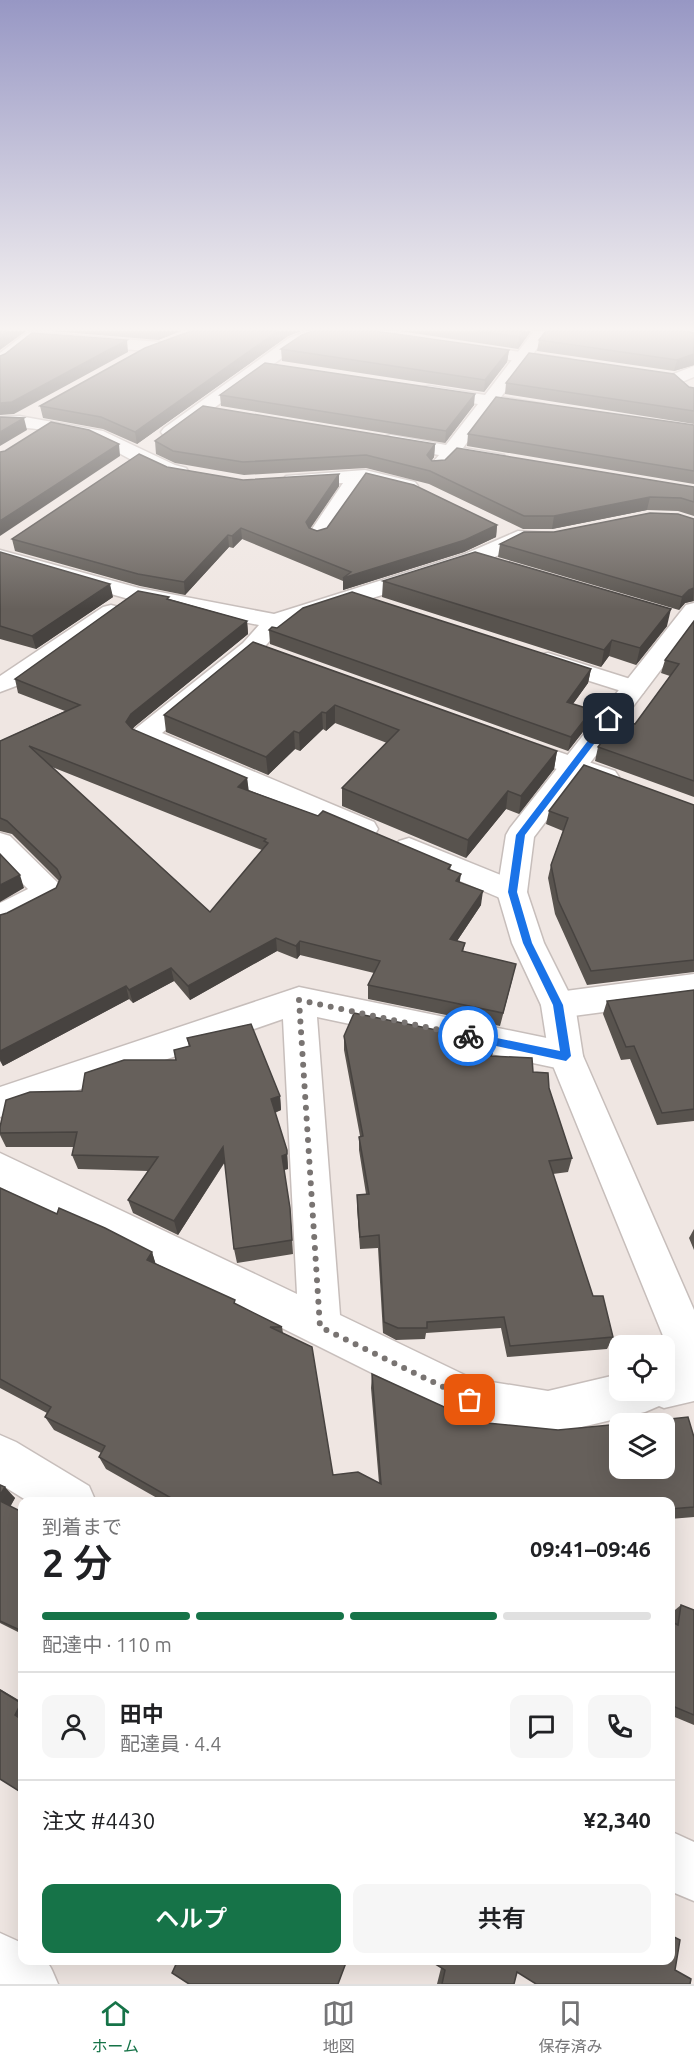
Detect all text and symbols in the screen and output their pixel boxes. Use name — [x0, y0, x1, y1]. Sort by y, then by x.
pin — [583, 693, 634, 744]
icon: home — [592, 702, 625, 735]
courier — [438, 1006, 498, 1066]
icon: bike — [452, 1020, 485, 1053]
map controls — [609, 1335, 675, 1479]
button: locate — [609, 1335, 675, 1401]
pin — [444, 1374, 495, 1425]
icon: bag — [453, 1383, 486, 1416]
button: layers — [609, 1413, 675, 1479]
text: 到着まで — [42, 1515, 122, 1538]
text: 09:41–09:46 — [530, 1536, 651, 1561]
text: 2 分 — [42, 1541, 112, 1584]
text: 配達中 · 110 m — [42, 1633, 172, 1656]
button: person — [42, 1695, 105, 1758]
button: chat — [510, 1695, 573, 1758]
button: phone — [588, 1695, 651, 1758]
text: 田中 — [120, 1701, 164, 1726]
text: 配達員 · 4.4 — [120, 1732, 222, 1755]
text: ¥2,340 — [584, 1807, 651, 1832]
text: 注文 #4430 — [42, 1808, 155, 1833]
button: ヘルプ — [42, 1884, 341, 1953]
button: 共有 — [353, 1884, 651, 1953]
tab: ホーム — [92, 1997, 139, 2057]
tab: 地図 — [322, 1997, 355, 2057]
tab: 保存済み — [538, 1997, 602, 2057]

